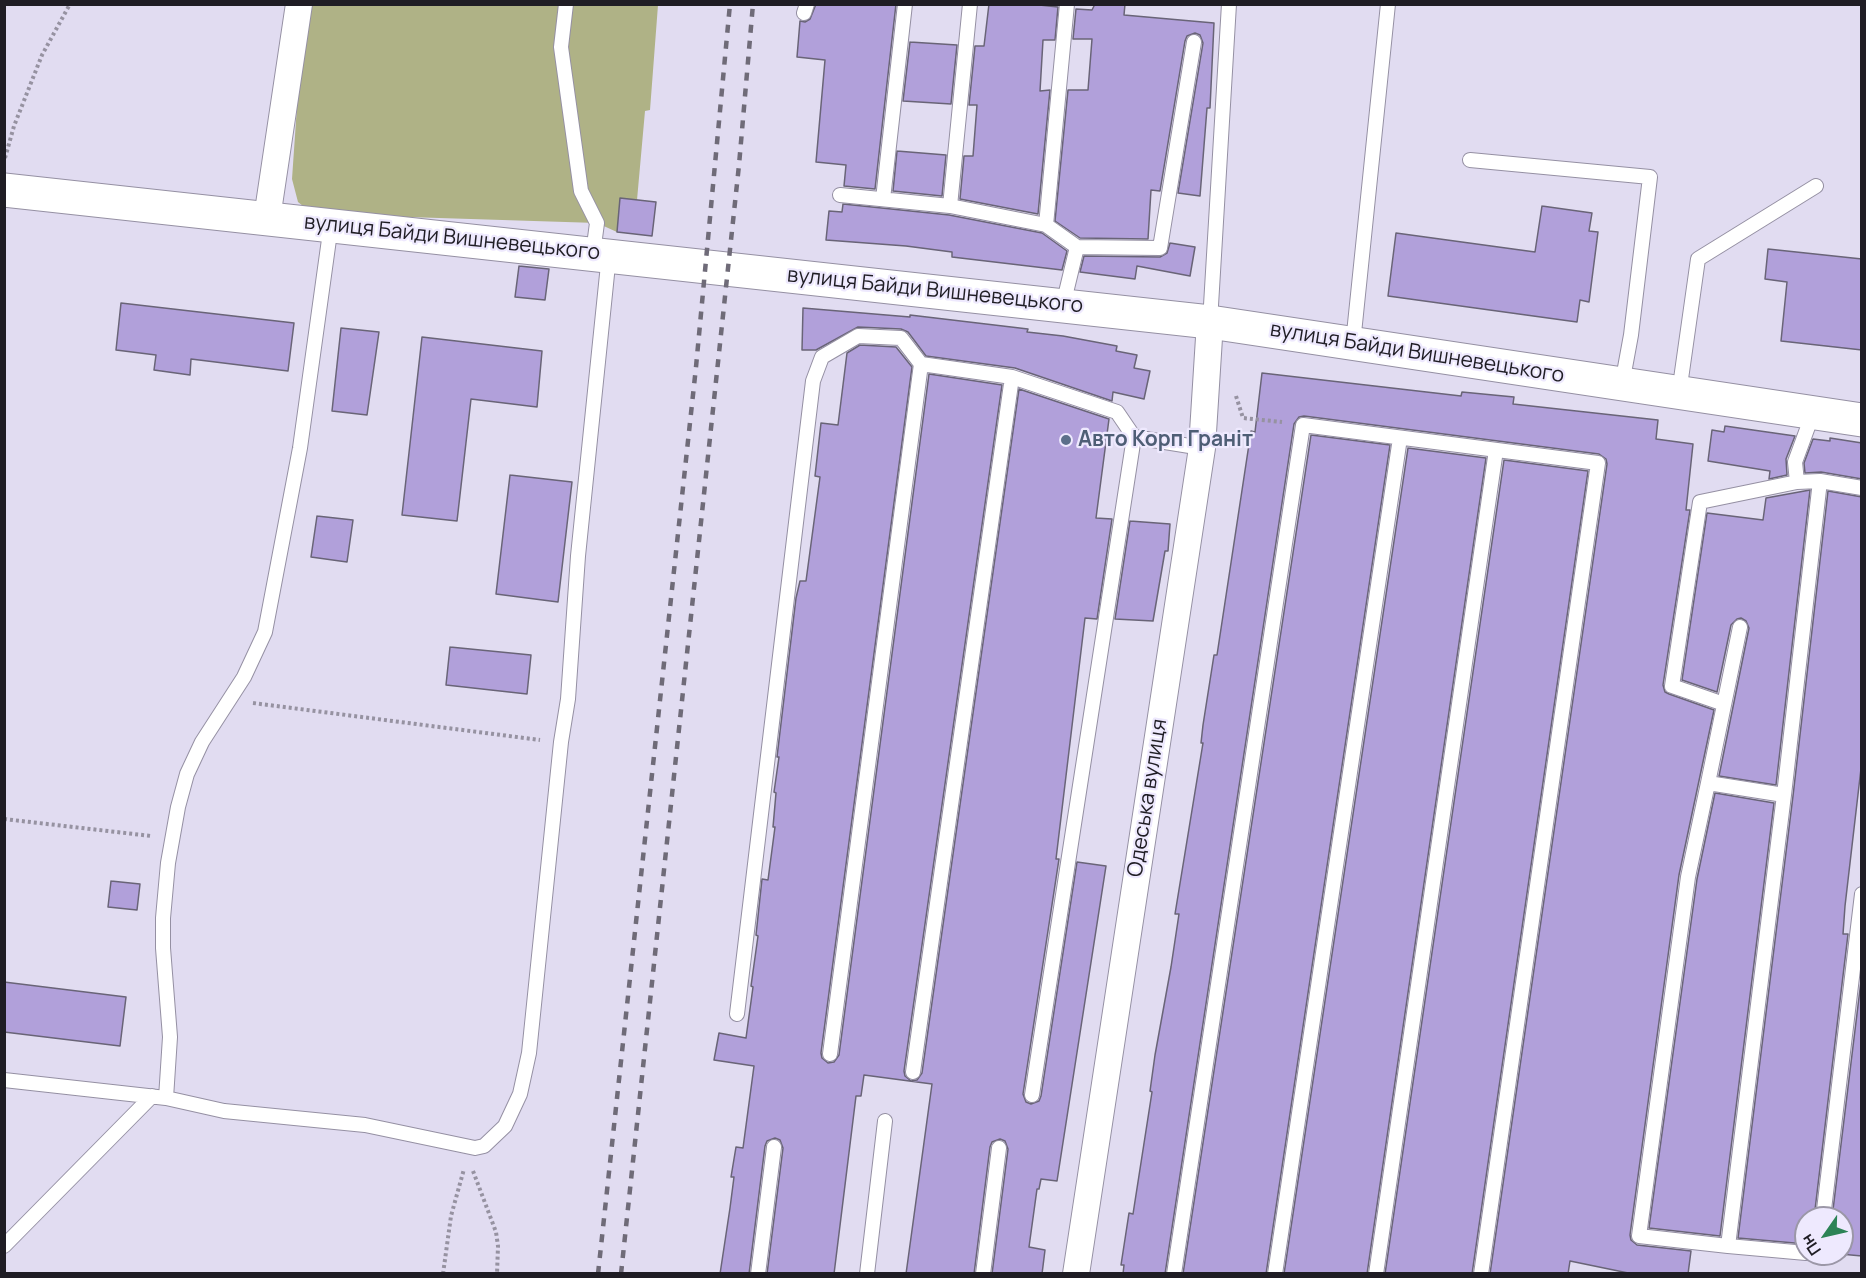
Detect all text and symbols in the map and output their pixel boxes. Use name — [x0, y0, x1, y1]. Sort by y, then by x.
street label: вулиця Байди Вишневецького — [303, 210, 601, 266]
street label: вулиця Байди Вишневецького — [786, 263, 1084, 319]
street label: вулиця Байди Вишневецького — [1268, 317, 1566, 389]
place label: Авто Корп Граніт — [1078, 427, 1253, 453]
marker: Авто Корп Граніт — [1059, 433, 1073, 447]
street label: Одеська вулиця — [1123, 717, 1173, 879]
north arrow — [1794, 1206, 1854, 1266]
text: Пн — [1796, 1230, 1826, 1260]

